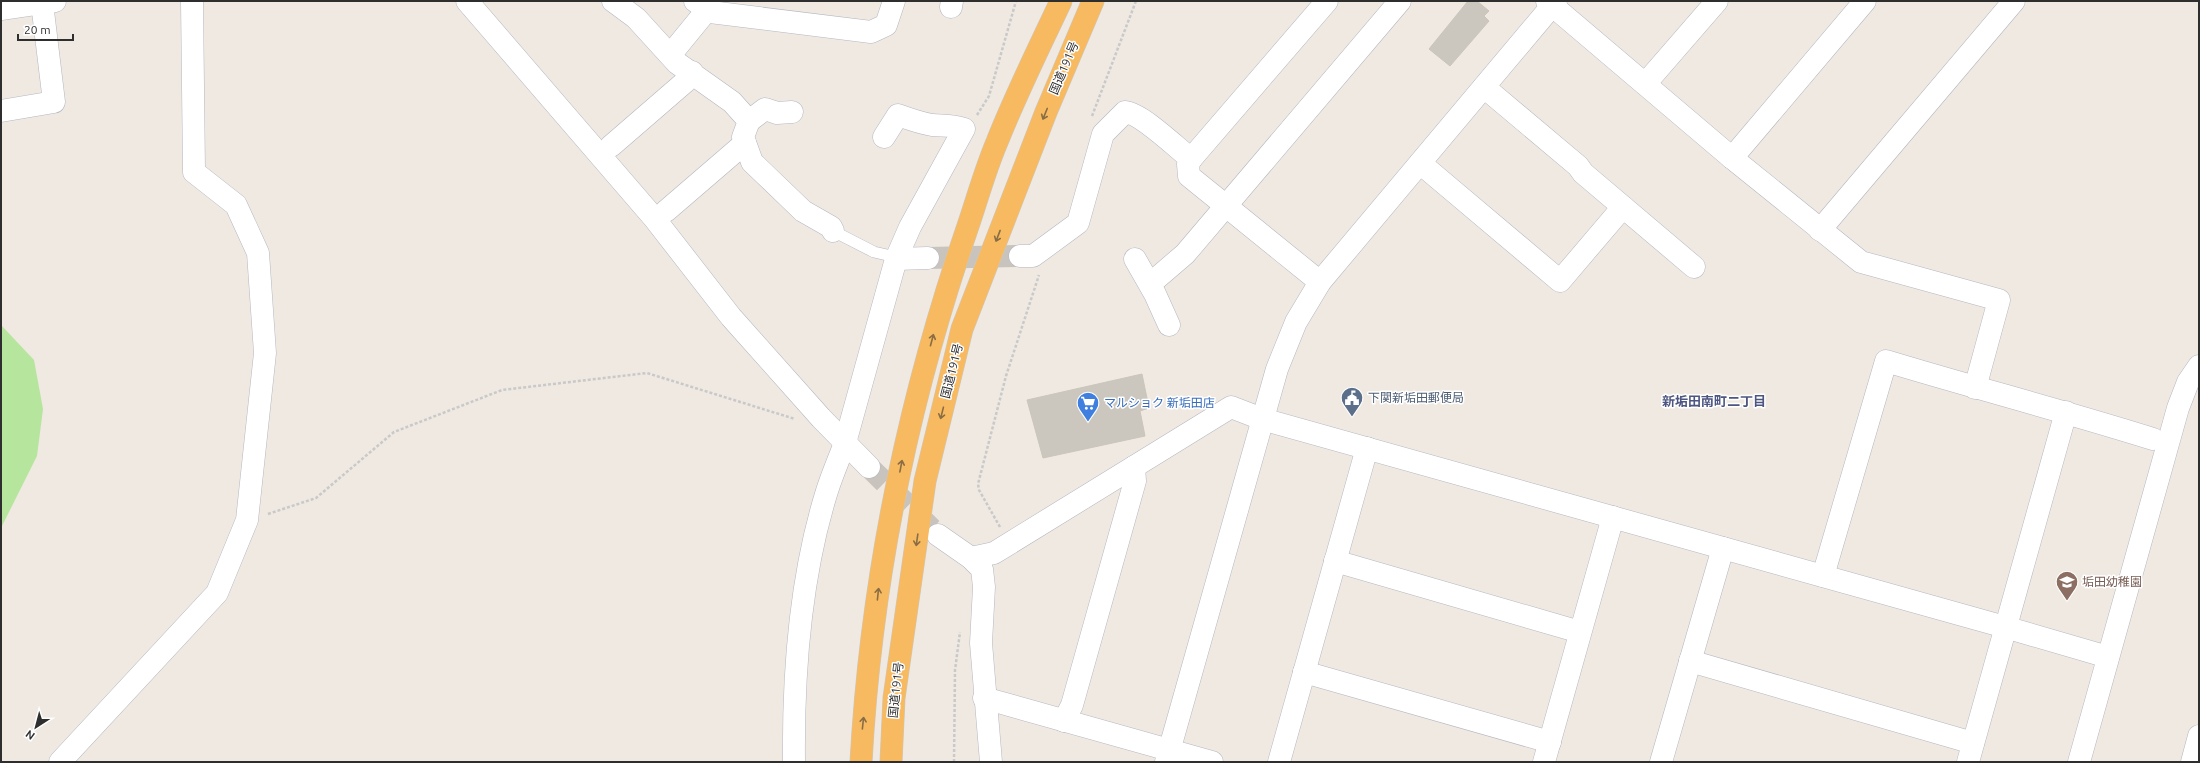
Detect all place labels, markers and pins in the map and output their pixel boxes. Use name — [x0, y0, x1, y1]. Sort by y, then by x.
public building icon: 下関新垢田郵便局 — [1339, 385, 1365, 418]
supermarket icon: マルショク 新垢田店 — [1075, 390, 1101, 423]
place label: 下関新垢田郵便局 — [1368, 391, 1464, 404]
place label: マルショク 新垢田店 — [1104, 396, 1215, 409]
school or university icon: 垢田幼稚園 — [2054, 569, 2080, 602]
place label: 垢田幼稚園 — [2082, 575, 2142, 588]

